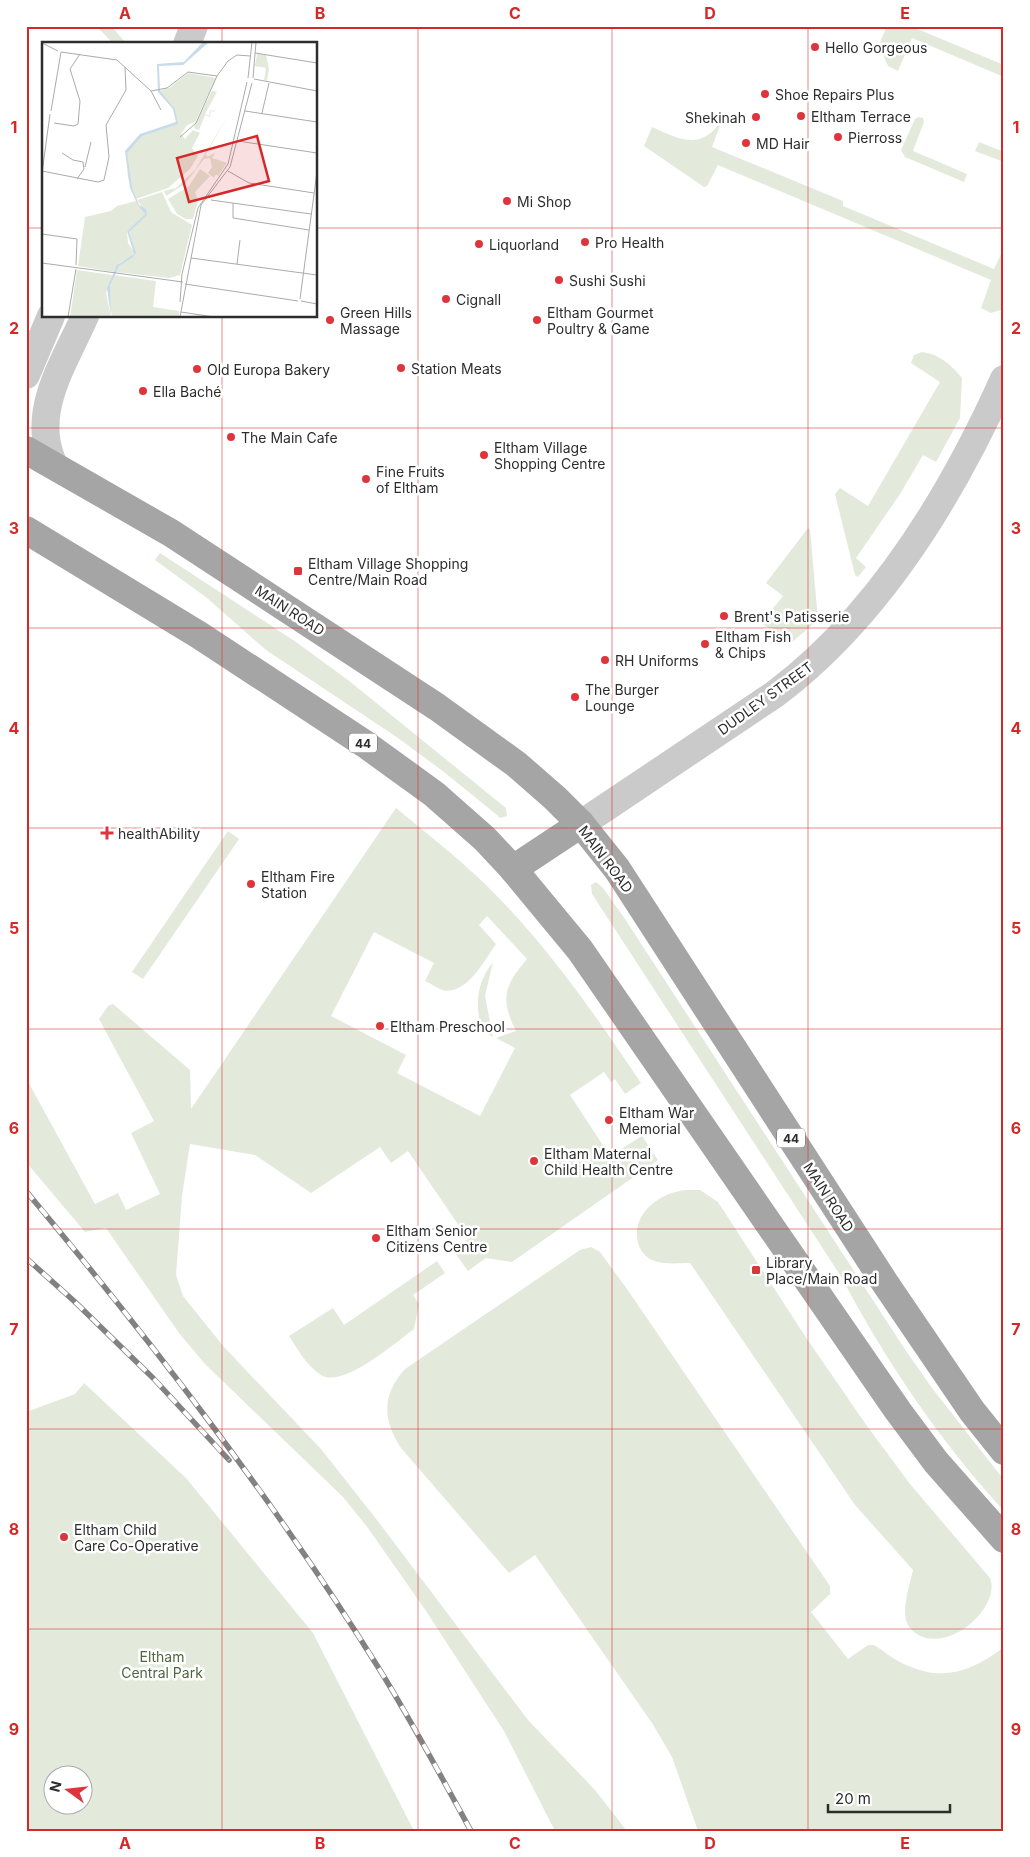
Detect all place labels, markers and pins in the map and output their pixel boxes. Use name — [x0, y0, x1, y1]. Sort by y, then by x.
place label: Hello Gorgeous — [825, 39, 927, 56]
marker: Hello Gorgeous — [809, 41, 821, 53]
place label: Shoe Repairs Plus — [775, 86, 894, 103]
marker: Shoe Repairs Plus — [759, 88, 771, 100]
place label: Eltham Terrace — [811, 108, 911, 125]
place label: Shekinah — [685, 109, 746, 126]
marker: Eltham Terrace — [795, 110, 807, 122]
marker: Shekinah — [750, 111, 762, 123]
place label: Pierross — [848, 129, 902, 146]
marker: Pierross — [832, 131, 844, 143]
place label: MD Hair — [756, 135, 810, 152]
marker: MD Hair — [740, 137, 752, 149]
place label: Mi Shop — [517, 193, 571, 210]
marker: Mi Shop — [501, 195, 513, 207]
place label: Pro Health — [595, 234, 664, 251]
place label: Liquorland — [489, 236, 559, 253]
marker: Pro Health — [579, 236, 591, 248]
marker: Liquorland — [473, 238, 485, 250]
place label: Sushi Sushi — [569, 272, 646, 289]
marker: Sushi Sushi — [553, 274, 565, 286]
place label: Cignall — [456, 291, 501, 308]
marker: Cignall — [440, 293, 452, 305]
place label: Green Hills Massage — [340, 304, 412, 337]
place label: Eltham Gourmet Poultry & Game — [547, 304, 654, 337]
marker: Green Hills Massage — [324, 314, 336, 326]
marker: Eltham Gourmet Poultry & Game — [531, 314, 543, 326]
place label: Station Meats — [411, 360, 502, 377]
place label: Old Europa Bakery — [207, 361, 330, 378]
marker: Station Meats — [395, 362, 407, 374]
marker: Old Europa Bakery — [191, 363, 203, 375]
place label: Ella Baché — [153, 383, 221, 400]
marker: Ella Baché — [137, 385, 149, 397]
place label: The Main Cafe — [241, 429, 338, 446]
marker: The Main Cafe — [225, 431, 237, 443]
place label: Eltham Village Shopping Centre — [494, 439, 605, 472]
marker: Eltham Village Shopping Centre — [478, 449, 490, 461]
place label: Fine Fruits of Eltham — [376, 463, 445, 496]
marker: Fine Fruits of Eltham — [360, 473, 372, 485]
place label: Eltham Village Shopping Centre/Main Road — [308, 555, 468, 588]
marker: Eltham Village Shopping Centre/Main Road — [292, 565, 304, 577]
place label: Brent's Patisserie — [734, 608, 850, 625]
marker: Brent's Patisserie — [718, 610, 730, 622]
place label: Eltham Fish & Chips — [715, 628, 791, 661]
marker: Eltham Fish & Chips — [699, 638, 711, 650]
place label: RH Uniforms — [615, 652, 699, 669]
marker: RH Uniforms — [599, 654, 611, 666]
place label: The Burger Lounge — [585, 681, 659, 714]
marker: The Burger Lounge — [569, 691, 581, 703]
place label: healthAbility — [118, 825, 200, 842]
marker: healthAbility — [100, 826, 114, 840]
place label: Eltham Fire Station — [261, 868, 335, 901]
marker: Eltham Fire Station — [245, 878, 257, 890]
place label: Eltham Preschool — [390, 1018, 505, 1035]
marker: Eltham Preschool — [374, 1020, 386, 1032]
place label: Eltham War Memorial — [619, 1104, 694, 1137]
marker: Eltham War Memorial — [603, 1114, 615, 1126]
place label: Eltham Maternal Child Health Centre — [544, 1145, 673, 1178]
marker: Eltham Maternal Child Health Centre — [528, 1155, 540, 1167]
place label: Eltham Senior Citizens Centre — [386, 1222, 487, 1255]
marker: Eltham Senior Citizens Centre — [370, 1232, 382, 1244]
place label: Library Place/Main Road — [766, 1254, 877, 1287]
marker: Library Place/Main Road — [750, 1264, 762, 1276]
place label: Eltham Child Care Co-Operative — [74, 1521, 199, 1554]
marker: Eltham Child Care Co-Operative — [58, 1531, 70, 1543]

